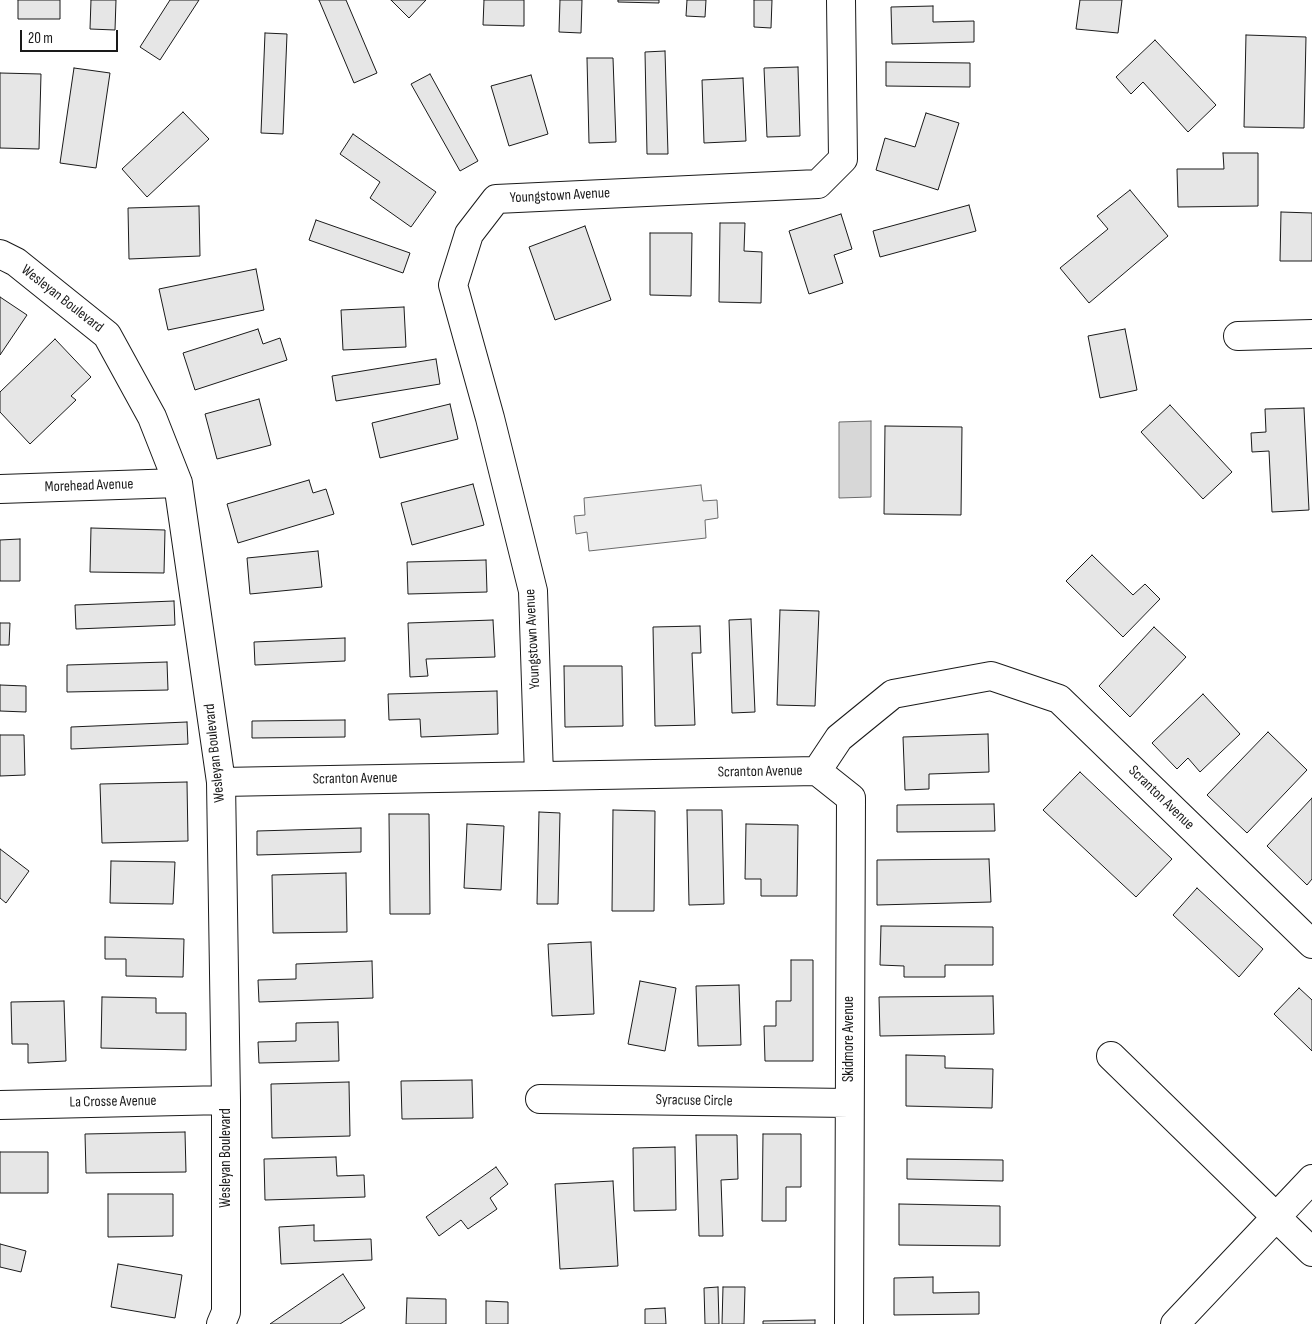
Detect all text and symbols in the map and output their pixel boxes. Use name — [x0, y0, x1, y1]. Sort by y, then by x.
scale bar — [22, 20, 120, 52]
text: 20 m — [28, 29, 53, 48]
street label: Youngstown Avenue — [509, 184, 611, 208]
street label: Wesleyan Boulevard — [17, 261, 107, 337]
street label: Morehead Avenue — [44, 475, 134, 497]
street label: Youngstown Avenue — [521, 588, 545, 690]
street label: Wesleyan Boulevard — [201, 703, 229, 803]
street label: Scranton Avenue — [717, 762, 803, 782]
street label: Scranton Avenue — [1124, 762, 1198, 834]
street label: Scranton Avenue — [312, 769, 398, 789]
street label: Skidmore Avenue — [840, 996, 858, 1082]
street label: Syracuse Circle — [655, 1091, 733, 1111]
street label: La Crosse Avenue — [69, 1092, 157, 1112]
street label: Wesleyan Boulevard — [217, 1108, 235, 1208]

